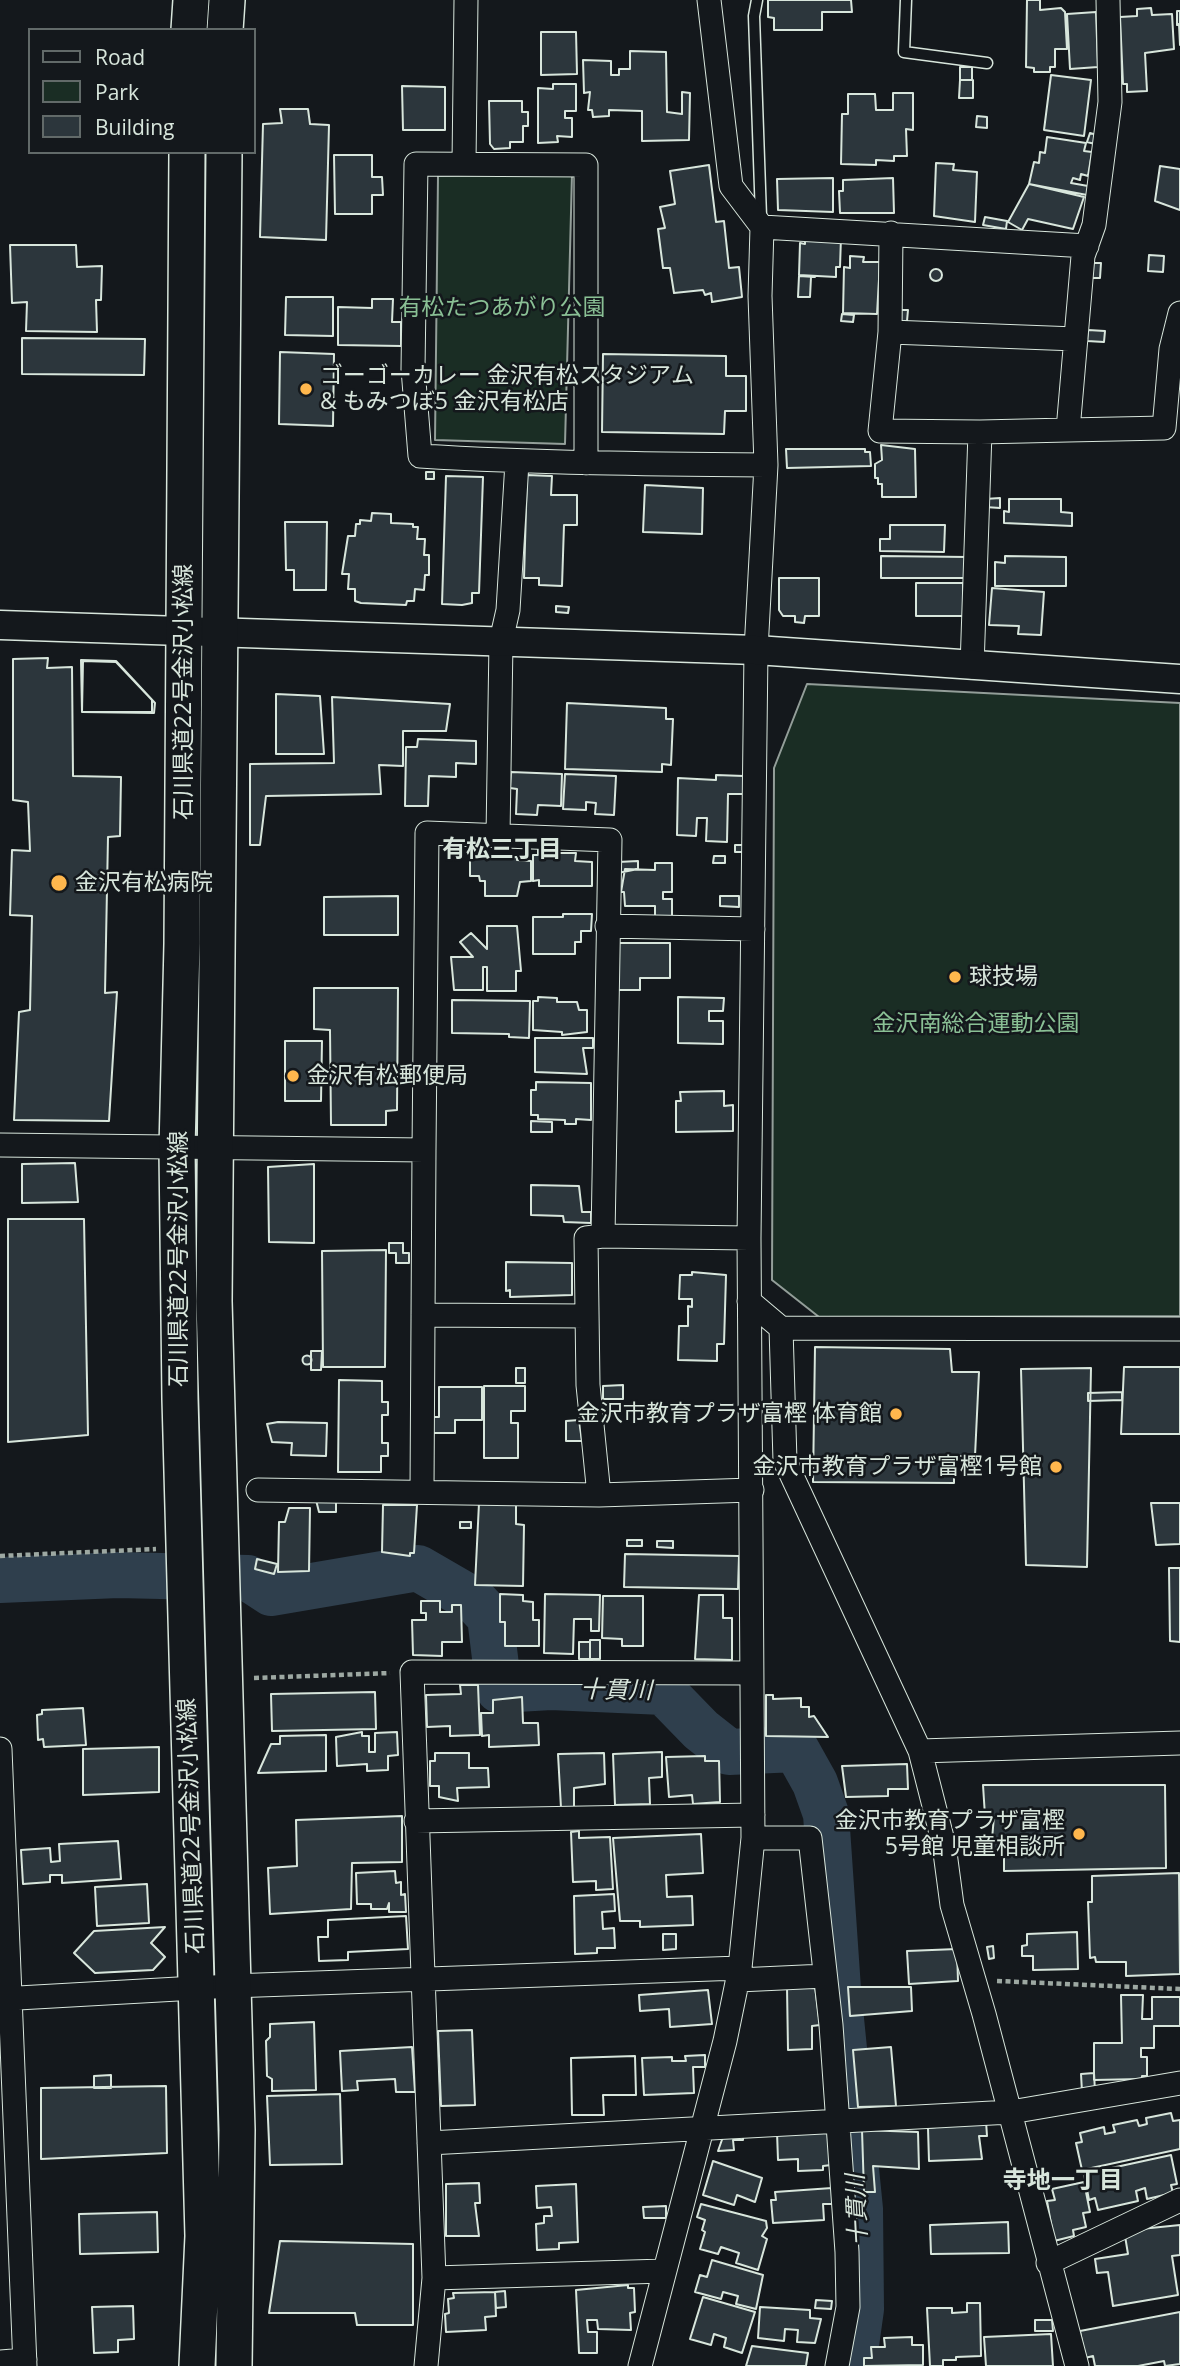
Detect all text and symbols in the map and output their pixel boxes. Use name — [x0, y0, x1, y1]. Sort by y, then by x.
legend — [28, 28, 256, 154]
text: Road — [95, 43, 145, 71]
text: Park — [95, 78, 139, 106]
text: Building — [95, 113, 174, 141]
park label: 有松たつあがり公園 — [399, 294, 605, 322]
place label: ゴーゴーカレー 金沢有松スタジアム & もみつぼ5 金沢有松店 — [320, 362, 694, 416]
marker: ゴーゴーカレー 金沢有松スタジアム & もみつぼ5 金沢有松店 — [298, 381, 314, 397]
street label: 石川県道22号金沢小松線 — [170, 564, 198, 820]
district label: 有松三丁目 — [442, 836, 562, 864]
place label: 金沢有松病院 — [75, 869, 213, 897]
marker: 金沢有松病院 — [49, 873, 69, 893]
place label: 球技場 — [969, 963, 1038, 991]
marker: 球技場 — [947, 969, 963, 985]
park label: 金沢南総合運動公園 — [873, 1010, 1079, 1038]
place label: 金沢有松郵便局 — [307, 1062, 468, 1090]
marker: 金沢有松郵便局 — [285, 1068, 301, 1084]
street label: 石川県道22号金沢小松線 — [165, 1131, 193, 1387]
place label: 金沢市教育プラザ富樫 体育館 — [577, 1400, 882, 1428]
marker: 金沢市教育プラザ富樫 体育館 — [888, 1406, 904, 1422]
place label: 金沢市教育プラザ富樫1号館 — [753, 1453, 1042, 1481]
marker: 金沢市教育プラザ富樫1号館 — [1048, 1459, 1064, 1475]
water label: 十貫川 — [580, 1676, 652, 1706]
street label: 石川県道22号金沢小松線 — [174, 1697, 210, 1955]
place label: 金沢市教育プラザ富樫 5号館 児童相談所 — [835, 1807, 1065, 1861]
marker: 金沢市教育プラザ富樫 5号館 児童相談所 — [1071, 1826, 1087, 1842]
district label: 寺地一丁目 — [1003, 2167, 1123, 2195]
water label: 十貫川 — [842, 2173, 874, 2247]

